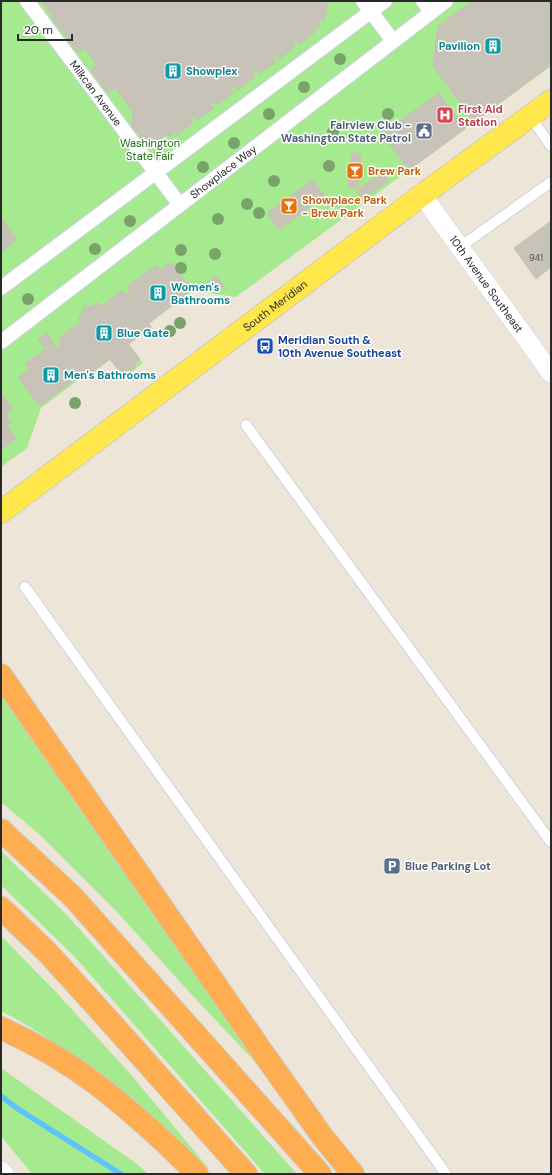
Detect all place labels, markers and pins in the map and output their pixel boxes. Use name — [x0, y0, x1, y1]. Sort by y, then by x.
building icon: Pavilion — [483, 36, 503, 56]
place label: Pavilion — [439, 39, 480, 53]
building icon: Showplex — [163, 61, 183, 81]
place label: Showplex — [186, 64, 238, 78]
place label: First Aid Station — [458, 102, 503, 129]
hospital icon: First Aid Station — [435, 105, 455, 125]
place label: Fairview Club - Washington State Patrol — [281, 118, 411, 145]
public building icon: Fairview Club - Washington State Patrol — [414, 121, 434, 141]
bar icon: Brew Park — [345, 161, 365, 181]
place label: Brew Park — [368, 164, 422, 178]
place label: Showplace Park - Brew Park — [302, 193, 388, 220]
bar icon: Showplace Park - Brew Park — [279, 196, 299, 216]
place label: Women's Bathrooms — [171, 280, 230, 307]
building icon: Women's Bathrooms — [148, 283, 168, 303]
building icon: Blue Gate — [94, 323, 114, 343]
place label: Blue Gate — [117, 326, 169, 340]
place label: Meridian South & 10th Avenue Southeast — [278, 333, 402, 360]
bus stop icon: Meridian South & 10th Avenue Southeast — [255, 336, 275, 356]
building icon: Men's Bathrooms — [41, 365, 61, 385]
place label: Men's Bathrooms — [64, 368, 156, 382]
parking icon: Blue Parking Lot — [382, 856, 402, 876]
place label: Blue Parking Lot — [405, 859, 491, 873]

